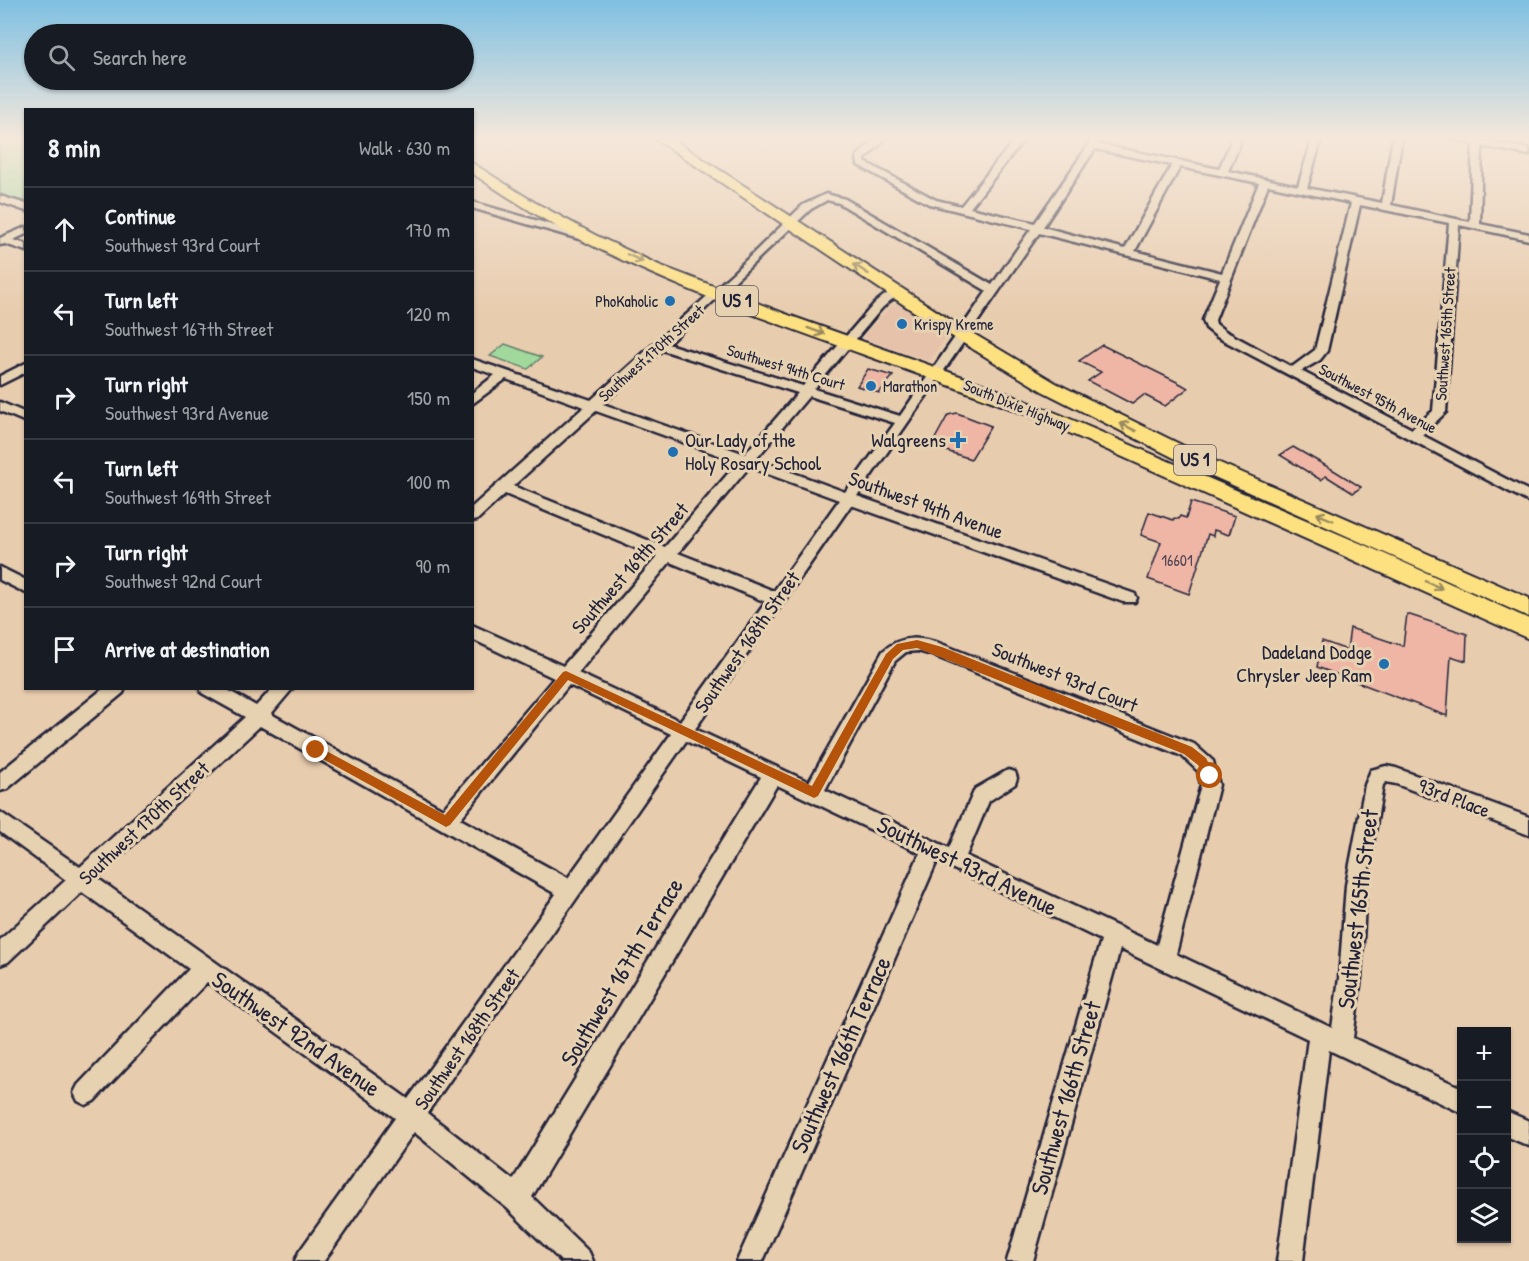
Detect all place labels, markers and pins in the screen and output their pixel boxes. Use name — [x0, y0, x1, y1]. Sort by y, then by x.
place label: PhoKaholic — [595, 290, 659, 312]
marker: PhoKaholic — [663, 294, 677, 308]
place label: Krispy Kreme — [914, 313, 994, 335]
marker: Krispy Kreme — [895, 317, 909, 331]
place label: Marathon — [883, 375, 937, 397]
marker: Marathon — [864, 379, 878, 393]
place label: Our Lady of the Holy Rosary School — [685, 426, 822, 476]
place label: Walgreens — [871, 426, 946, 453]
marker: Walgreens — [951, 433, 965, 447]
marker: Our Lady of the Holy Rosary School — [666, 445, 680, 459]
place label: Dadeland Dodge Chrysler Jeep Ram — [1236, 638, 1372, 688]
marker: Dadeland Dodge Chrysler Jeep Ram — [1377, 657, 1391, 671]

